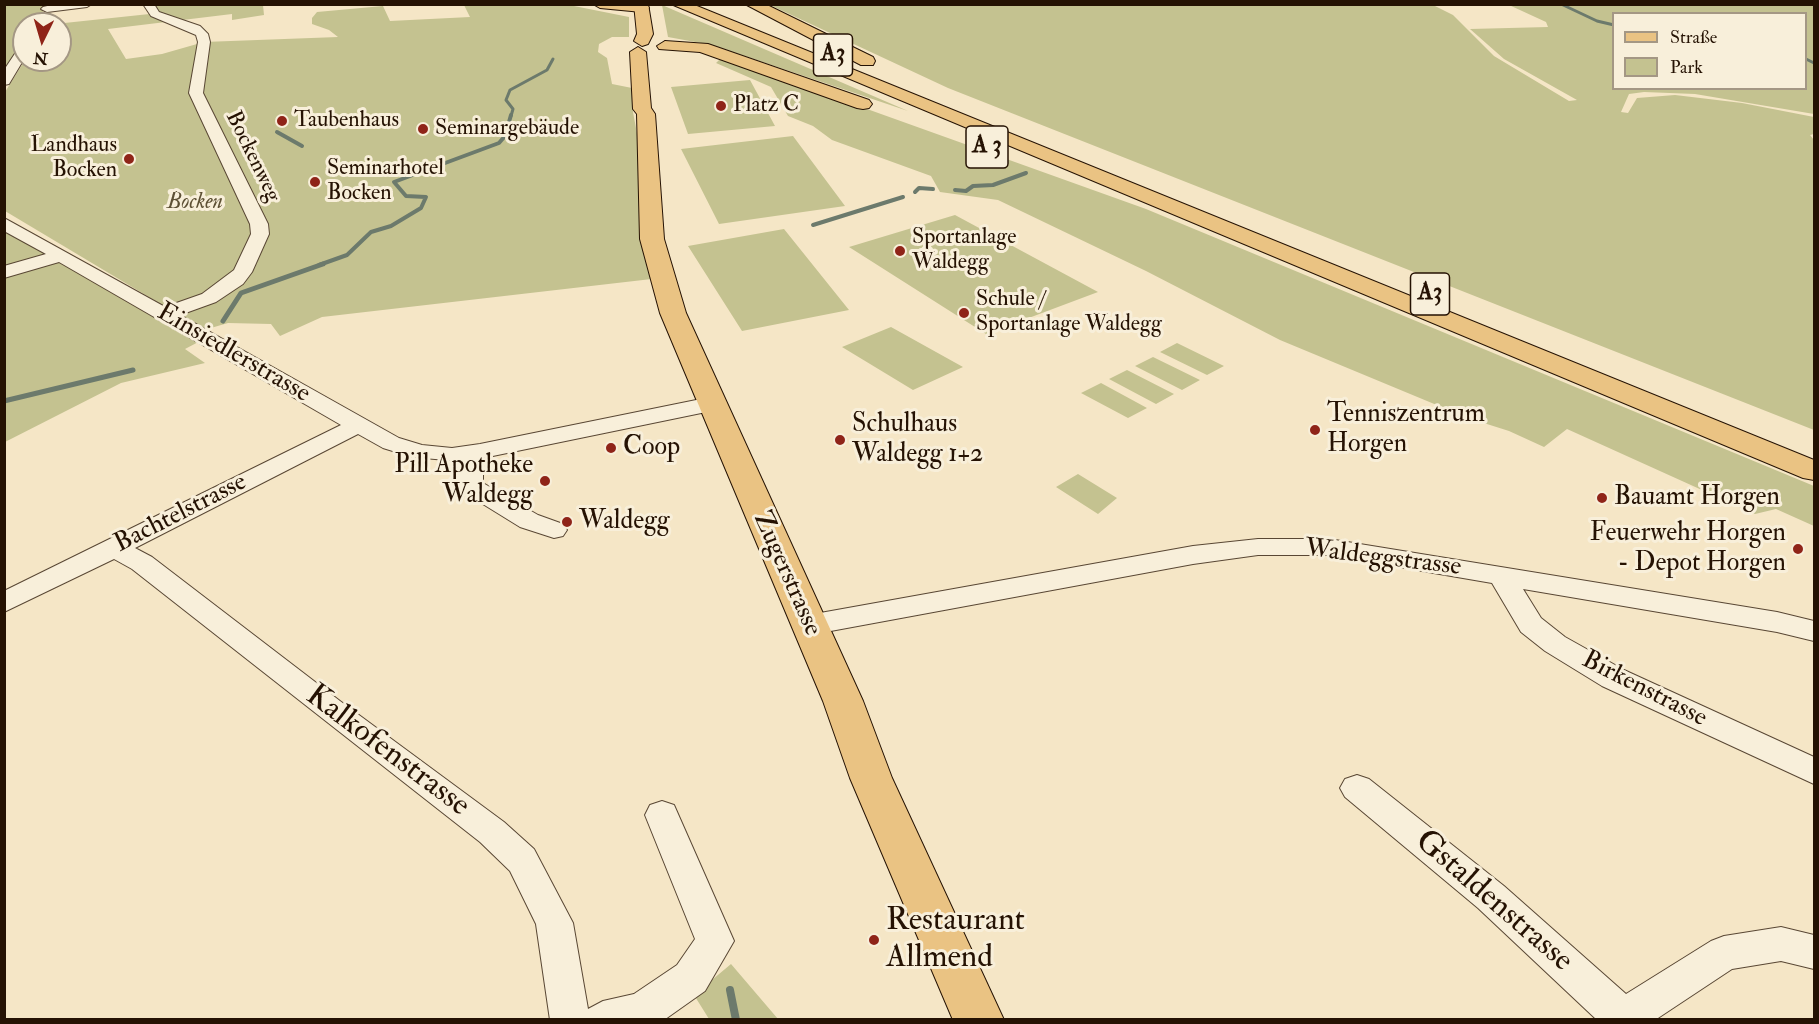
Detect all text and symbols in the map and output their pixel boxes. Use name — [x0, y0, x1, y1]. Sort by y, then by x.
north arrow — [12, 12, 72, 72]
legend — [1612, 12, 1807, 90]
text: Straße — [1670, 26, 1717, 49]
road number: A3 — [814, 34, 852, 76]
text: N — [33, 47, 49, 69]
text: Park — [1670, 56, 1703, 79]
place label: Platz C — [733, 93, 799, 119]
marker: Platz C — [714, 99, 728, 113]
street label: Bockenweg — [219, 107, 285, 207]
place label: Taubenhaus — [294, 108, 399, 134]
marker: Taubenhaus — [275, 114, 289, 128]
place label: Seminargebäude — [435, 116, 579, 142]
marker: Seminargebäude — [416, 122, 430, 136]
road number: A 3 — [966, 126, 1008, 168]
place label: Landhaus Bocken — [30, 133, 117, 184]
marker: Landhaus Bocken — [122, 152, 136, 166]
place label: Seminarhotel Bocken — [327, 156, 444, 208]
marker: Seminarhotel Bocken — [308, 175, 322, 189]
park label: Bocken — [167, 190, 223, 216]
place label: Sportanlage Waldegg — [912, 225, 1016, 276]
marker: Sportanlage Waldegg — [893, 244, 907, 258]
road number: A3 — [1410, 273, 1450, 315]
place label: Schule / Sportanlage Waldegg — [976, 287, 1162, 338]
street label: Einsiedlerstrasse — [151, 298, 315, 410]
marker: Schule / Sportanlage Waldegg — [957, 306, 971, 320]
place label: Tenniszentrum Horgen — [1327, 399, 1485, 460]
place label: Schulhaus Waldegg 1+2 — [852, 409, 983, 470]
marker: Tenniszentrum Horgen — [1308, 423, 1322, 437]
place label: Coop — [623, 432, 680, 464]
marker: Schulhaus Waldegg 1+2 — [833, 433, 847, 447]
marker: Coop — [604, 441, 618, 455]
place label: Pill Apotheke Waldegg — [394, 450, 533, 512]
street label: Bachtelstrasse — [110, 467, 252, 561]
marker: Pill Apotheke Waldegg — [538, 474, 552, 488]
place label: Bauamt Horgen — [1614, 482, 1780, 514]
marker: Bauamt Horgen — [1595, 491, 1609, 505]
place label: Waldegg — [579, 506, 670, 538]
street label: Zugerstrasse — [745, 507, 827, 641]
marker: Waldegg — [560, 515, 574, 529]
place label: Feuerwehr Horgen - Depot Horgen — [1590, 518, 1786, 580]
street label: Waldeggstrasse — [1303, 534, 1463, 584]
marker: Feuerwehr Horgen - Depot Horgen — [1791, 542, 1805, 556]
street label: Birkenstrasse — [1576, 645, 1712, 735]
street label: Kalkofenstrasse — [297, 678, 477, 826]
street label: Gstaldenstrasse — [1406, 823, 1580, 981]
place label: Restaurant Allmend — [886, 903, 1025, 978]
marker: Restaurant Allmend — [867, 933, 881, 947]

